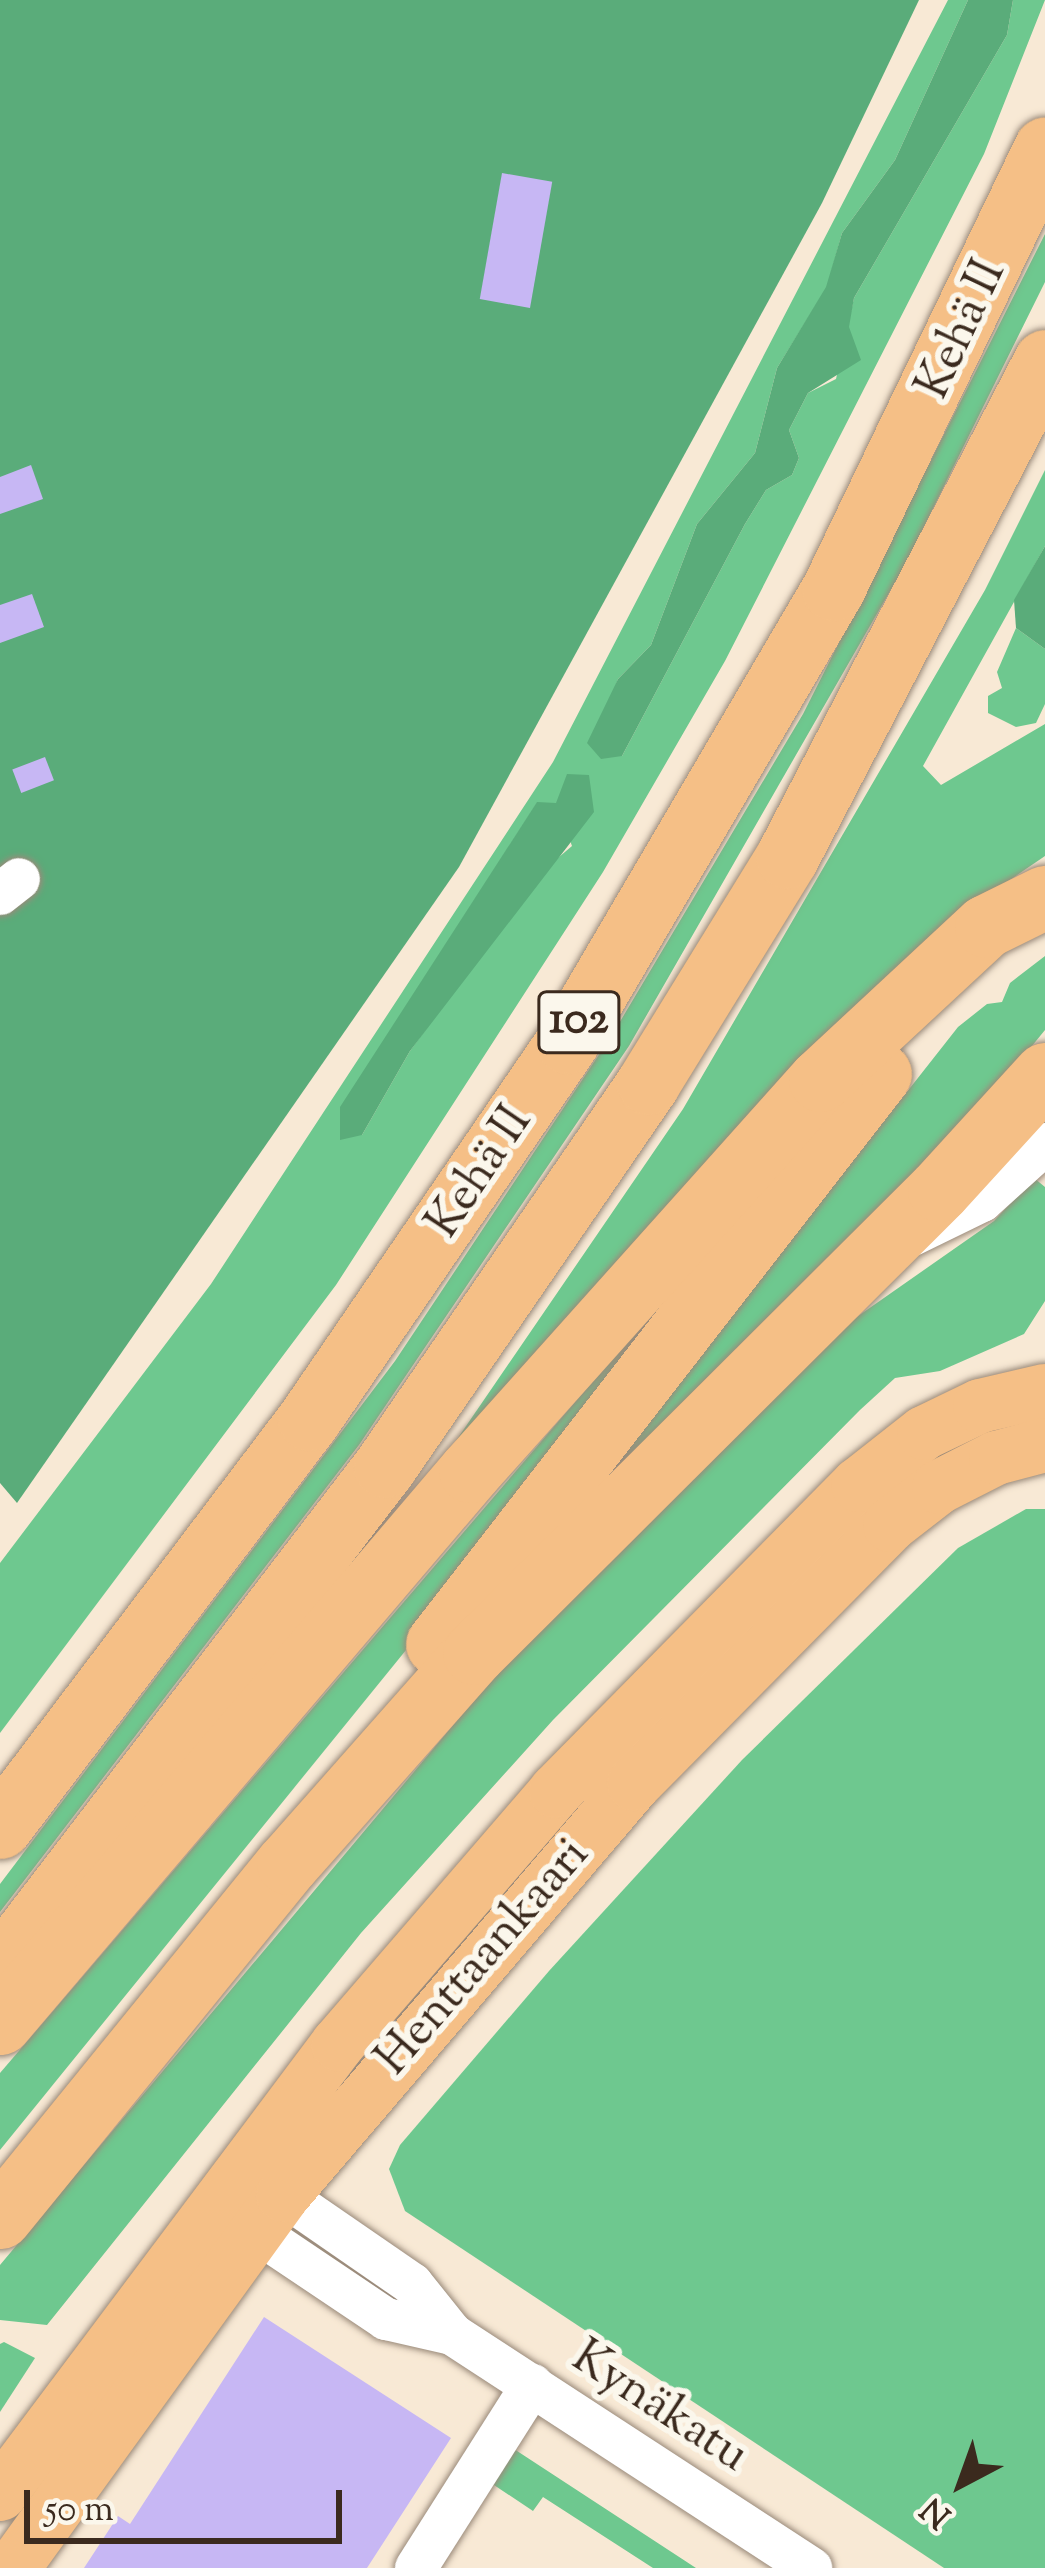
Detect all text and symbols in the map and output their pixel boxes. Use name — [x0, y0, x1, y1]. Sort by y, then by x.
street label: Kehä II — [906, 251, 1020, 409]
road number: 102 — [537, 983, 621, 1061]
street label: Kehä II — [416, 1096, 546, 1250]
street label: Henttaankaari — [365, 1828, 603, 2088]
street label: Kynäkatu — [560, 2330, 758, 2486]
north arrow — [901, 2424, 1021, 2544]
scale bar — [30, 2466, 348, 2540]
text: N — [912, 2484, 963, 2538]
text: 50 m — [45, 2485, 114, 2537]

